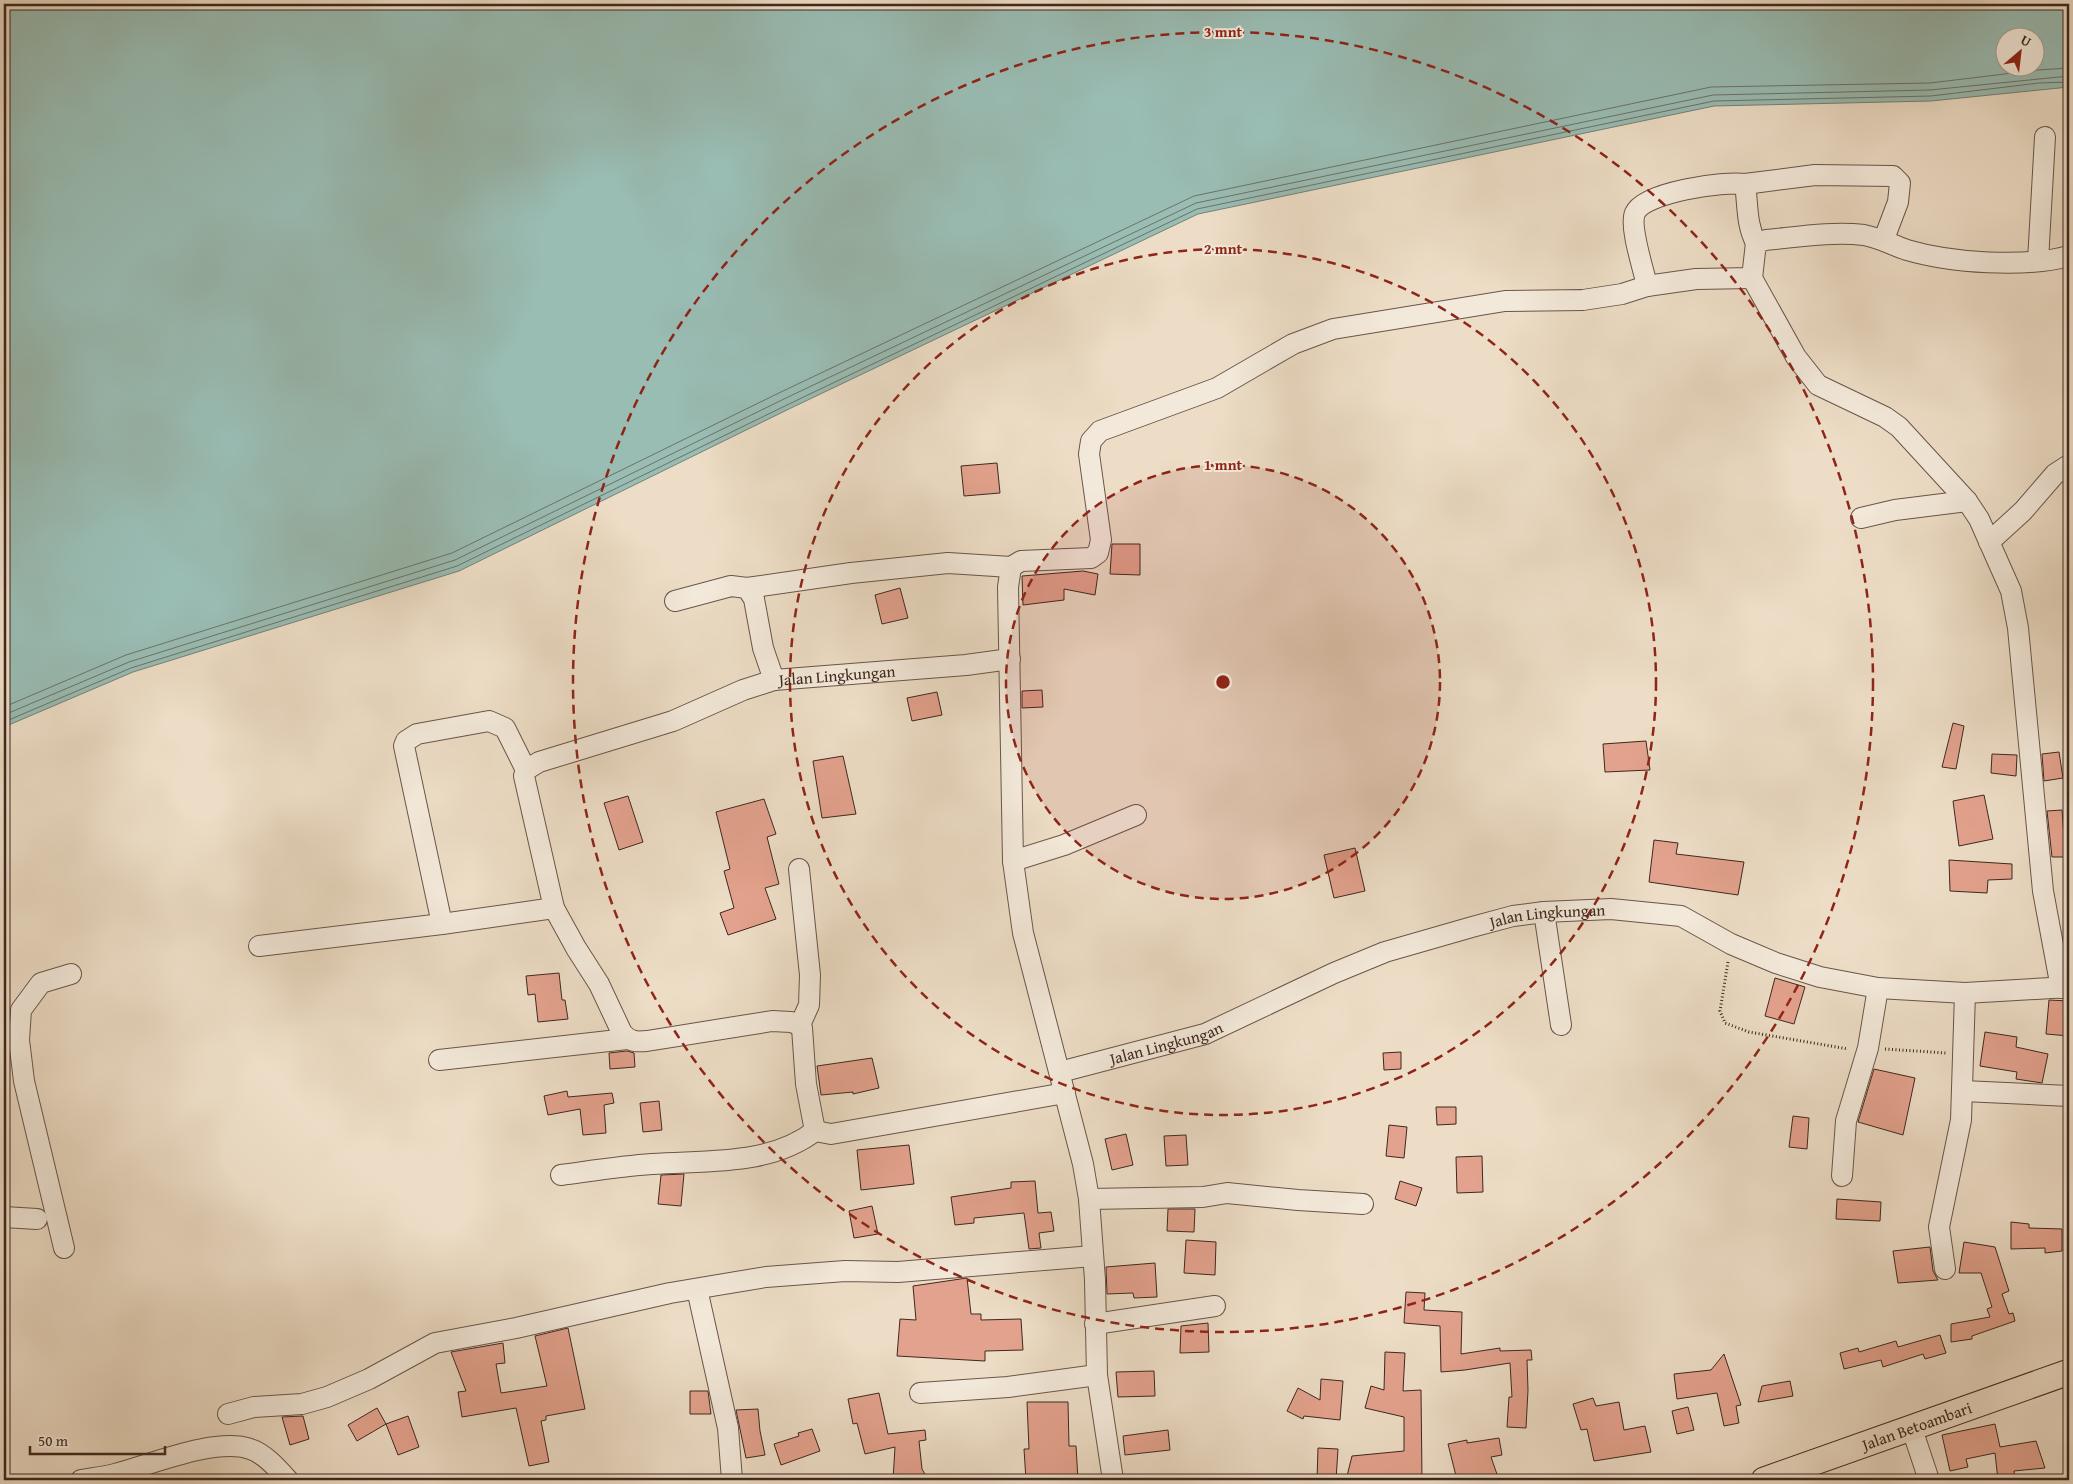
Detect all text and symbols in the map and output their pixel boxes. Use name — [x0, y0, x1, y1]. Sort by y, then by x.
text: 3 mnt — [1204, 21, 1243, 42]
north arrow — [1996, 28, 2046, 78]
text: U — [2017, 29, 2035, 52]
text: 2 mnt — [1204, 238, 1243, 259]
text: 1 mnt — [1204, 454, 1243, 475]
street label: Jalan Lingkungan — [776, 659, 896, 692]
centre of rings — [1214, 673, 1232, 691]
street label: Jalan Lingkungan — [1485, 897, 1606, 934]
street label: Jalan Lingkungan — [1105, 1015, 1227, 1071]
street label: Jalan Betoambari — [1857, 1395, 1975, 1457]
scale bar — [30, 1424, 165, 1456]
text: 50 m — [38, 1430, 69, 1451]

